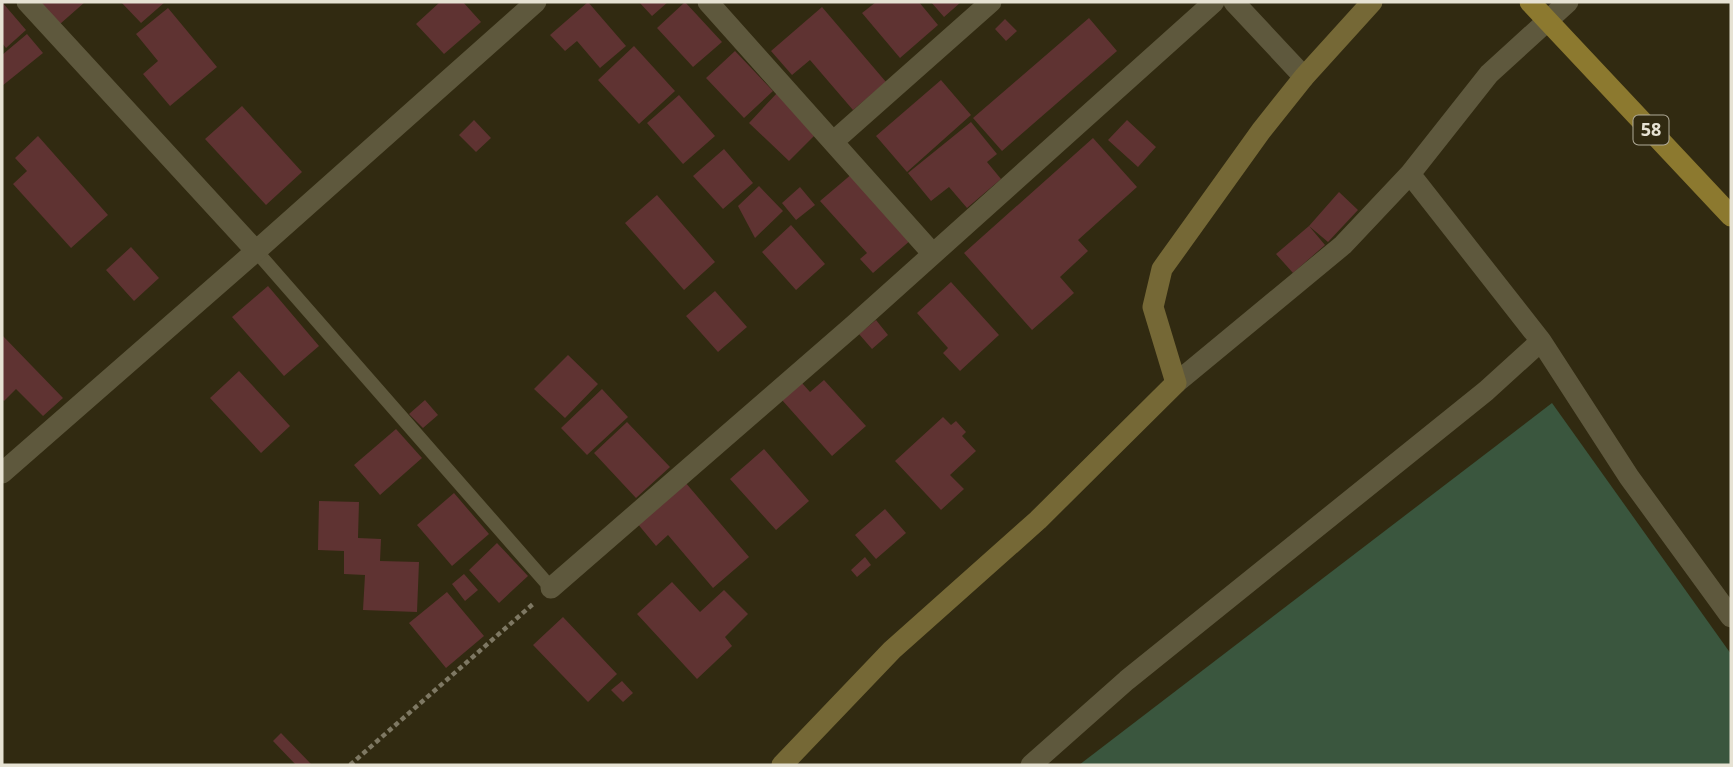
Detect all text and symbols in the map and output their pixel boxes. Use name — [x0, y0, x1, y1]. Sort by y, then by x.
road number: 58 — [1634, 116, 1668, 145]

